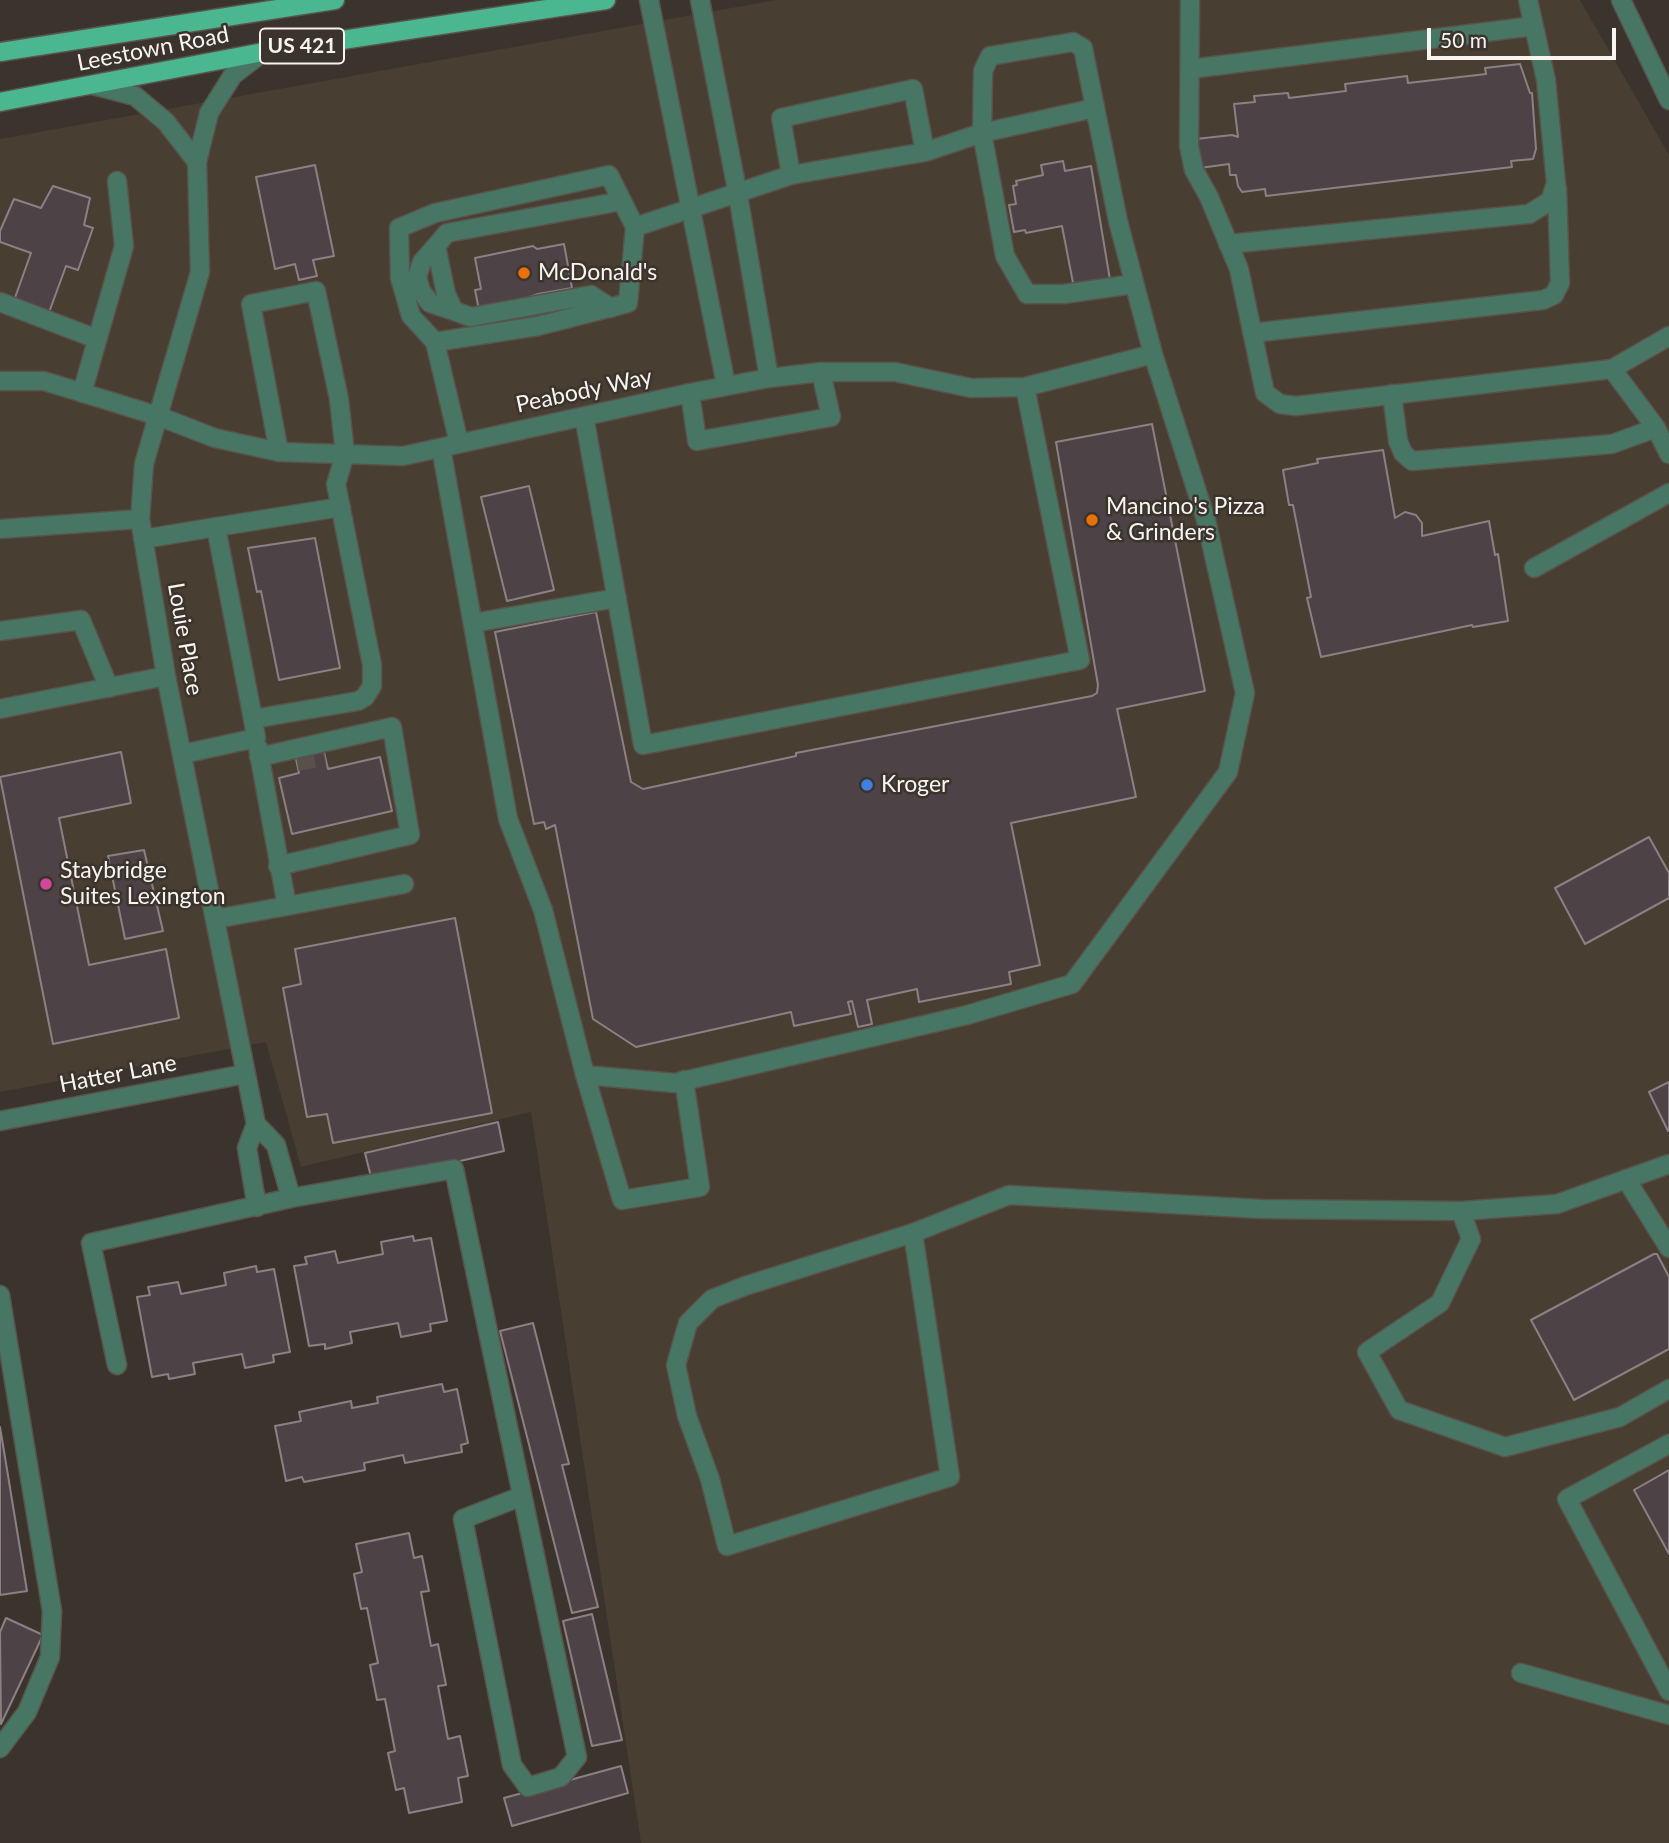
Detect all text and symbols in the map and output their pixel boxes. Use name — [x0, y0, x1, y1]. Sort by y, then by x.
scale bar — [1431, 14, 1620, 58]
street label: Leestown Road — [75, 21, 231, 77]
text: 50 m — [1440, 27, 1487, 52]
road number: US 421 — [260, 28, 344, 64]
place label: McDonald's — [538, 259, 657, 287]
marker: McDonald's — [516, 265, 532, 281]
street label: Peabody Way — [513, 363, 655, 419]
place label: Mancino's Pizza & Grinders — [1106, 493, 1265, 547]
marker: Mancino's Pizza & Grinders — [1084, 512, 1100, 528]
street label: Louie Place — [162, 581, 208, 697]
place label: Kroger — [881, 771, 949, 799]
marker: Kroger — [859, 777, 875, 793]
place label: Staybridge Suites Lexington — [60, 857, 226, 911]
marker: Staybridge Suites Lexington — [38, 876, 54, 892]
street label: Hatter Lane — [57, 1049, 179, 1099]

